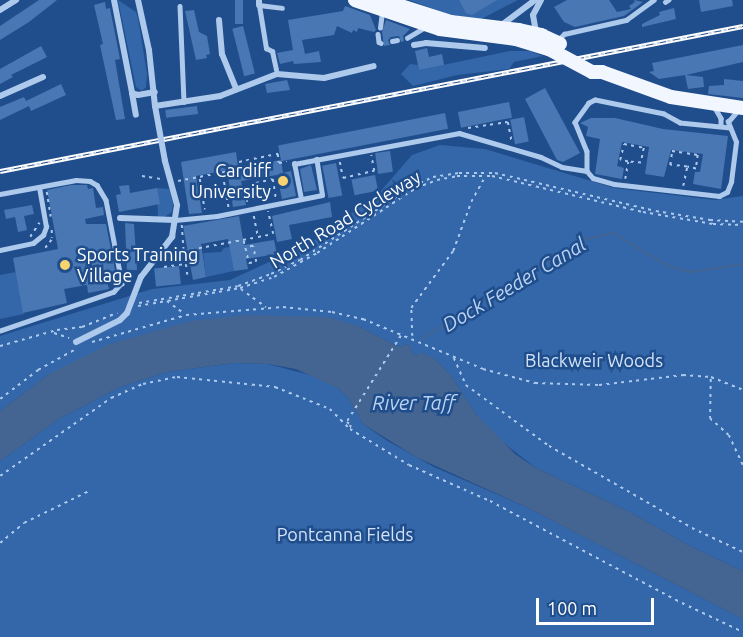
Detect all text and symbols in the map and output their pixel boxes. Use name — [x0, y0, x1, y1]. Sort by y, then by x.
place label: Cardiff University — [191, 160, 271, 202]
street label: North Road Cycleway — [266, 165, 424, 273]
marker: Cardiff University — [276, 174, 290, 188]
water label: Dock Feeder Canal — [438, 232, 590, 336]
place label: Sports Training Village — [77, 244, 198, 286]
marker: Sports Training Village — [58, 258, 72, 272]
park label: Blackweir Woods — [525, 349, 663, 371]
water label: River Taff — [372, 390, 456, 414]
park label: Pontcanna Fields — [277, 523, 413, 545]
scale bar — [539, 586, 658, 624]
text: 100 m — [547, 598, 597, 618]

